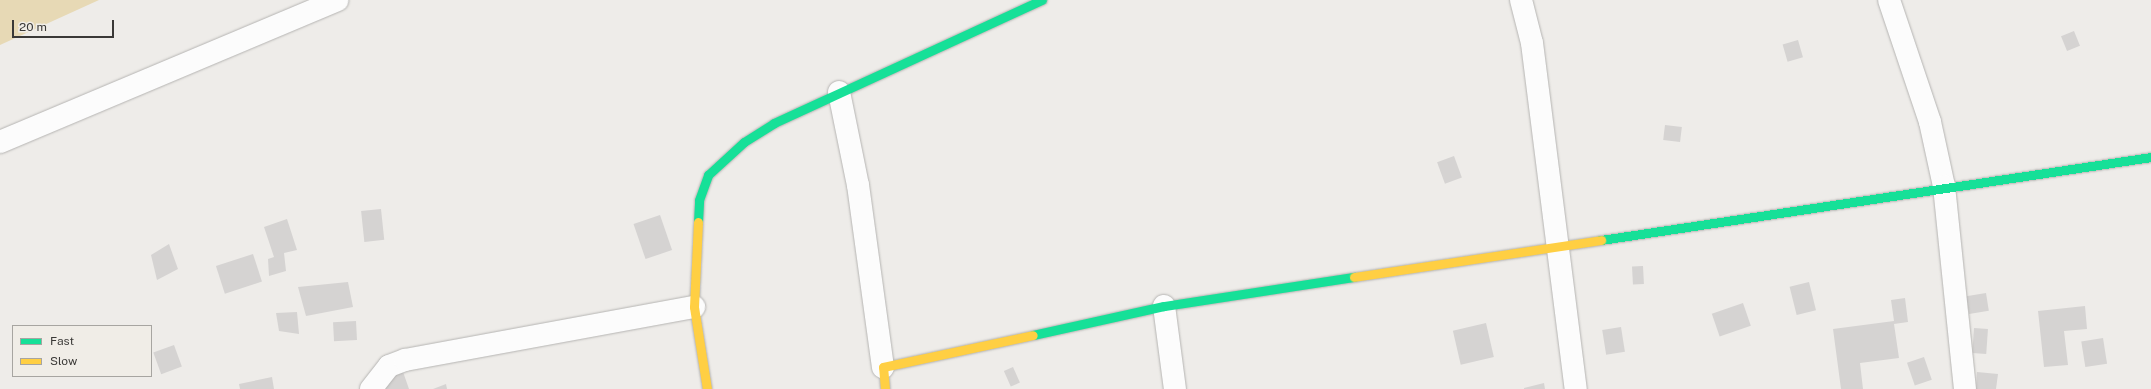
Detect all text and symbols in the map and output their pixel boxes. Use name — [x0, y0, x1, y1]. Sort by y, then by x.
scale bar — [14, 12, 116, 38]
text: 20 m — [19, 20, 47, 34]
legend — [12, 325, 152, 377]
text: Fast — [50, 334, 74, 348]
text: Slow — [50, 354, 77, 368]

